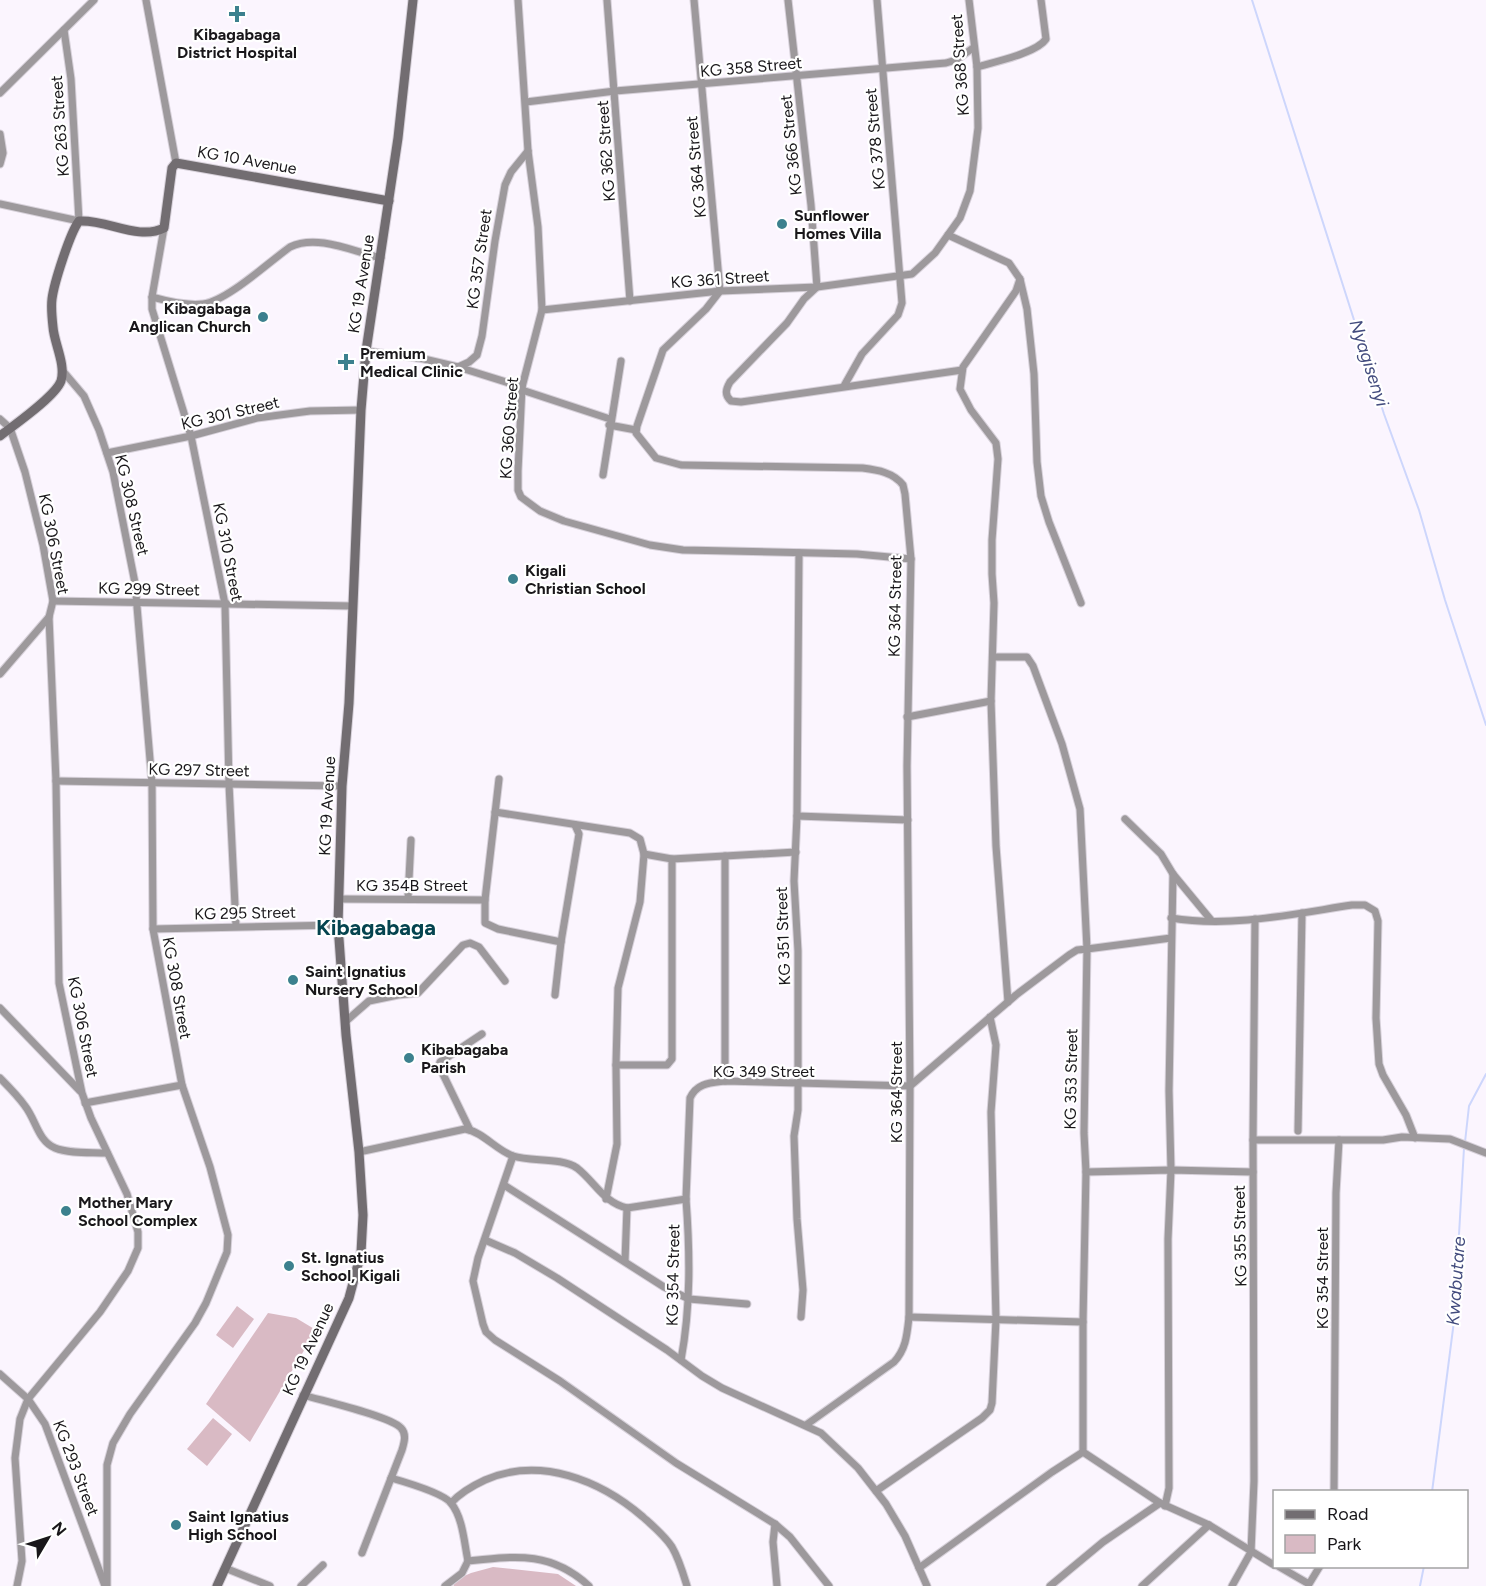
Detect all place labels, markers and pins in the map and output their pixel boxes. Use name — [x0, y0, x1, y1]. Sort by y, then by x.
marker: Kibagabaga District Hospital — [228, 5, 246, 23]
place label: Kibagabaga District Hospital — [177, 25, 297, 62]
place label: Sunflower Homes Villa — [794, 206, 882, 243]
marker: Sunflower Homes Villa — [775, 217, 789, 231]
place label: Kibagabaga Anglican Church — [129, 299, 251, 336]
marker: Kibagabaga Anglican Church — [256, 310, 270, 324]
place label: Premium Medical Clinic — [360, 344, 463, 381]
marker: Premium Medical Clinic — [337, 353, 355, 371]
place label: Kigali Christian School — [525, 561, 646, 598]
marker: Kigali Christian School — [506, 572, 520, 586]
place label: Saint Ignatius Nursery School — [305, 962, 418, 999]
marker: Saint Ignatius Nursery School — [286, 973, 300, 987]
place label: Kibabagaba Parish — [421, 1040, 508, 1077]
marker: Kibabagaba Parish — [402, 1051, 416, 1065]
place label: Mother Mary School Complex — [78, 1193, 198, 1230]
marker: Mother Mary School Complex — [59, 1204, 73, 1218]
place label: St. Ignatius School, Kigali — [301, 1248, 400, 1285]
marker: St. Ignatius School, Kigali — [282, 1259, 296, 1273]
place label: Saint Ignatius High School — [188, 1507, 289, 1544]
marker: Saint Ignatius High School — [169, 1518, 183, 1532]

